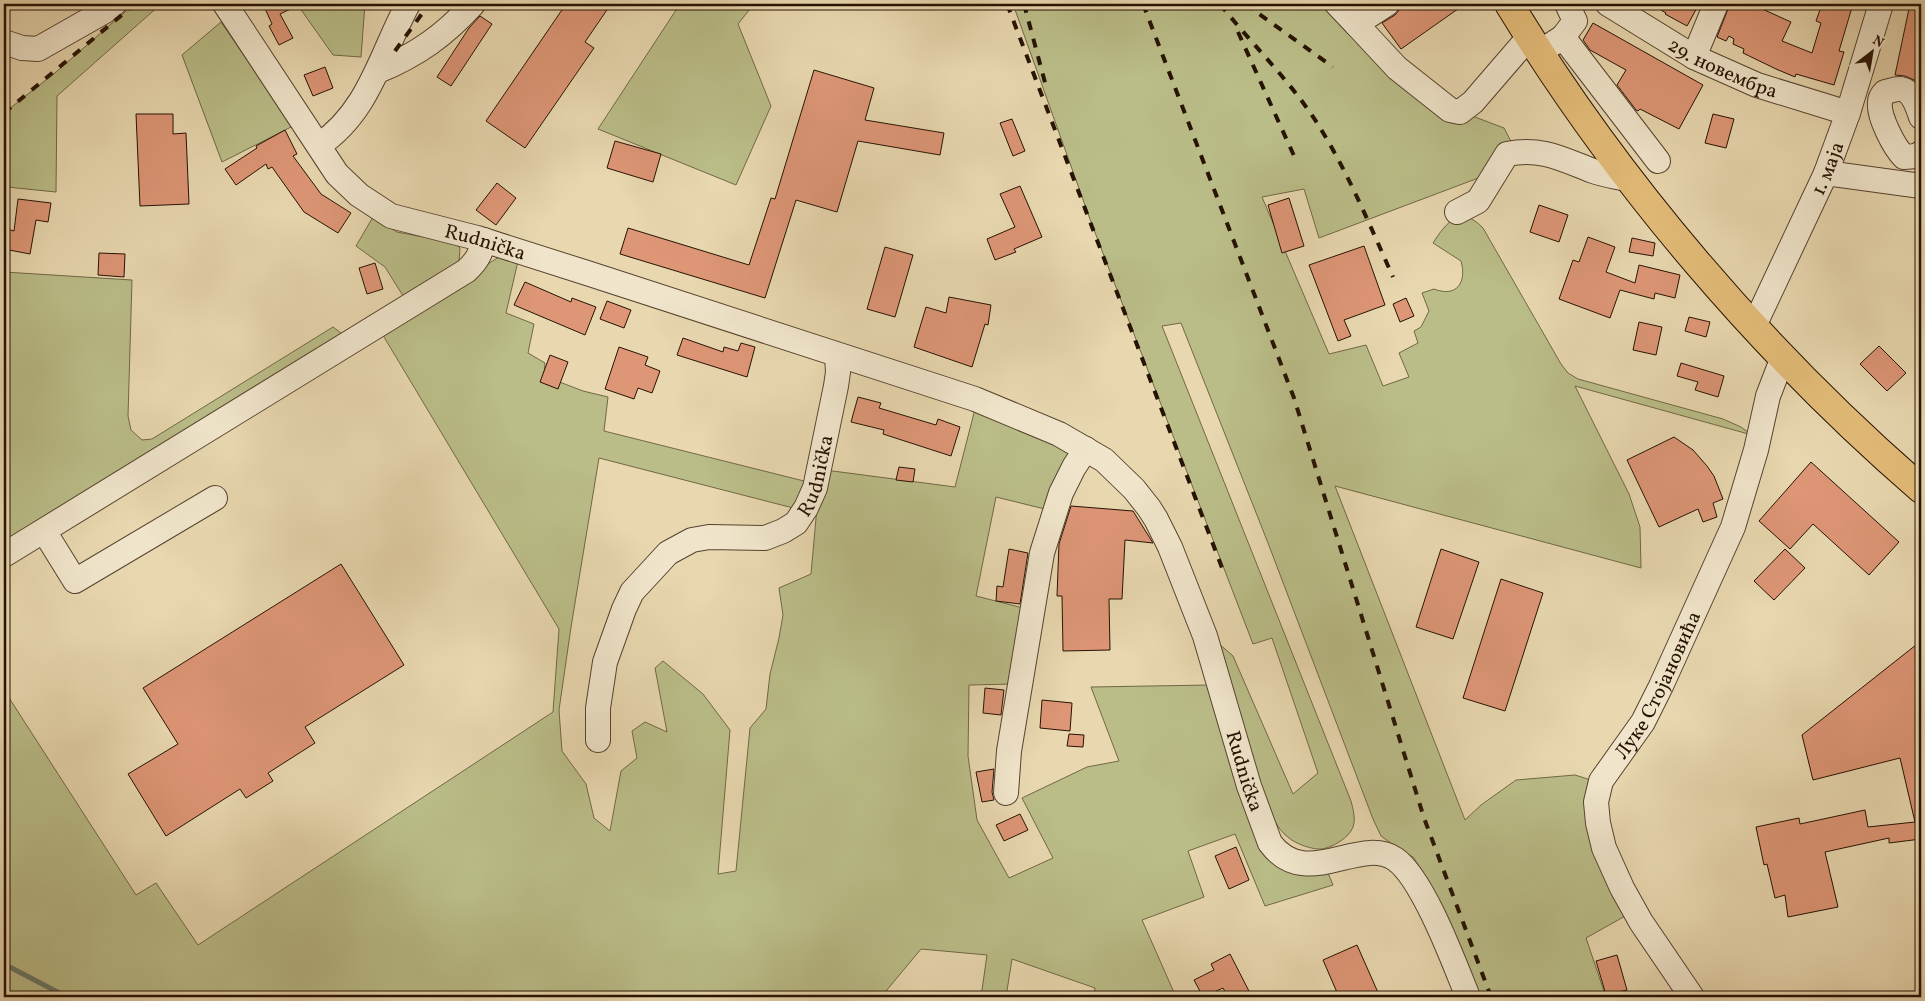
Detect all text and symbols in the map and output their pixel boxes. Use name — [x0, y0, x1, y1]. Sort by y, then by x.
north arrow — [1848, 28, 1898, 78]
text: N — [1869, 31, 1887, 53]
street label: 29. новембра — [1662, 32, 1781, 106]
street label: 1. маја — [1805, 138, 1852, 201]
street label: Rudnička — [441, 218, 529, 269]
street label: Rudnička — [792, 433, 842, 523]
street label: Луке Стојановића — [1609, 607, 1709, 765]
street label: Rudnička — [1217, 728, 1269, 816]

